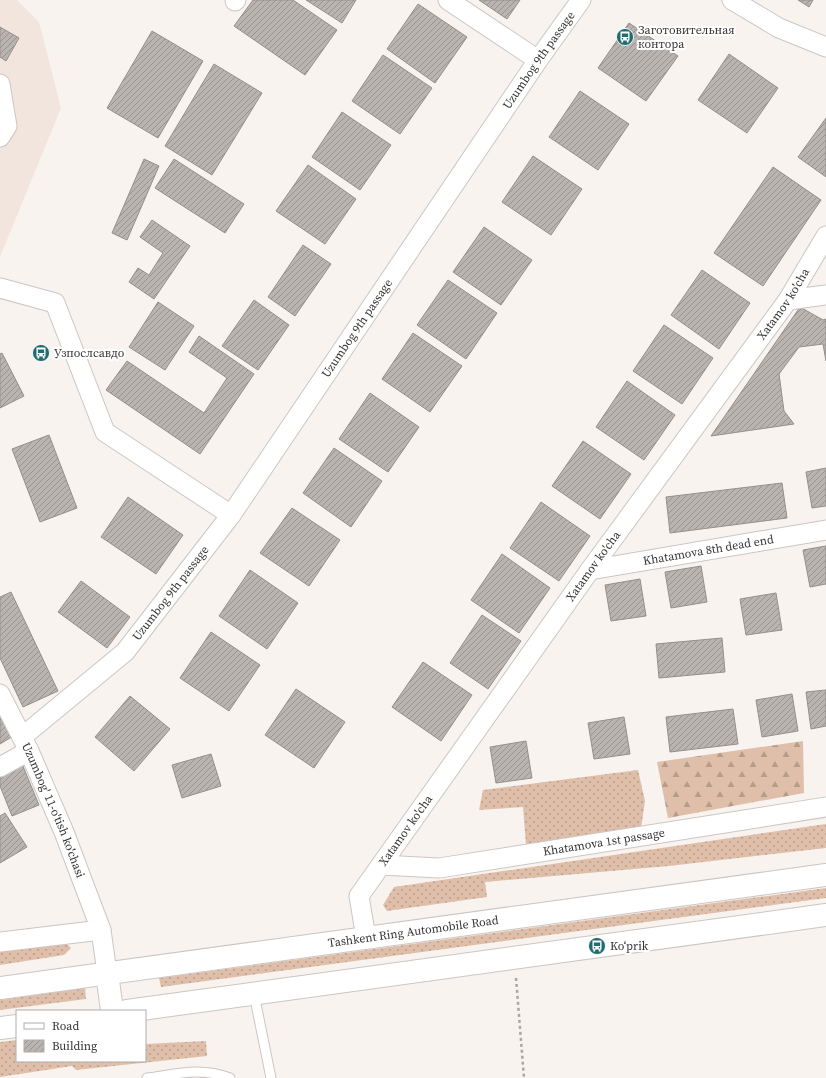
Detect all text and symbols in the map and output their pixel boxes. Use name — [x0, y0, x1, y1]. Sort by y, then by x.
street label: Uzumbog 9th passage — [499, 8, 578, 112]
place label: Заготовительная контора — [638, 22, 735, 52]
bus stop icon: Заготовительная контора — [615, 27, 635, 47]
street label: Xatamov ko'cha — [753, 264, 814, 343]
street label: Uzumbog 9th passage — [318, 276, 396, 381]
bus stop icon: Узпослсавдо — [31, 343, 51, 363]
place label: Узпослсавдо — [54, 345, 125, 361]
street label: Xatamov ko'cha — [562, 527, 625, 605]
street label: Khatamova 8th dead end — [642, 531, 775, 569]
street label: Uzumbog 9th passage — [129, 542, 212, 644]
street label: Uzumbog' 11-o'tish ko'chasi — [18, 740, 89, 881]
street label: Xatamov ko'cha — [375, 791, 437, 869]
street label: Khatamova 1st passage — [542, 825, 666, 860]
street label: Tashkent Ring Automobile Road — [327, 912, 500, 951]
bus stop icon: Koʻprik — [587, 936, 607, 956]
place label: Koʻprik — [610, 938, 649, 954]
legend — [16, 1010, 146, 1062]
text: Road — [52, 1018, 79, 1034]
text: Building — [52, 1038, 97, 1054]

